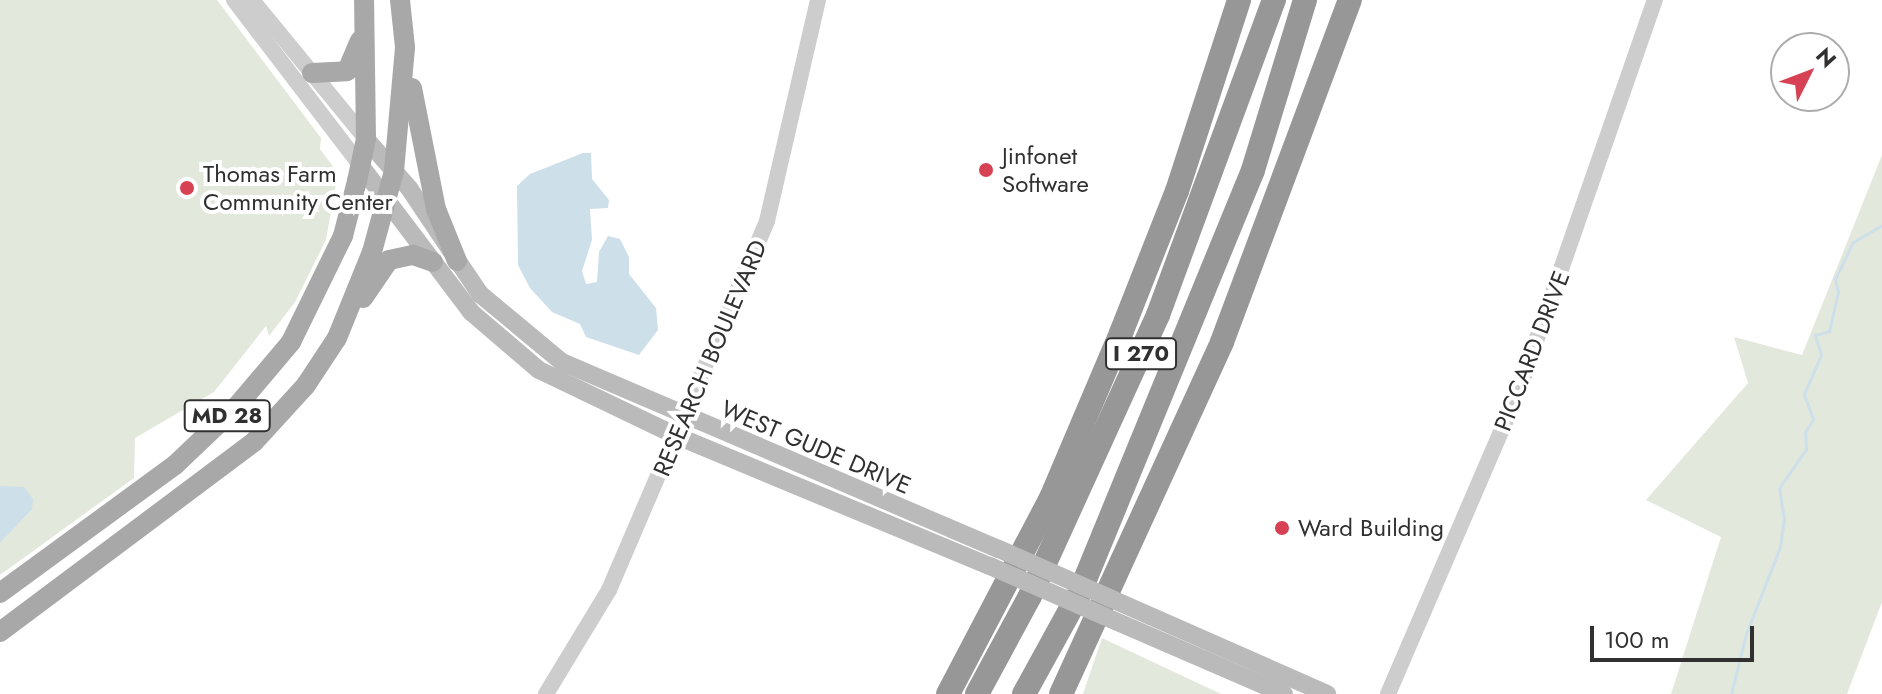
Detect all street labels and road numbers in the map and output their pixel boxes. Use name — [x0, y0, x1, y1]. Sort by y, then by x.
street label: RESEARCH BOULEVARD — [647, 236, 773, 480]
street label: PICCARD DRIVE — [1488, 267, 1576, 435]
road number: I 270 — [1105, 336, 1177, 372]
street label: WEST GUDE DRIVE — [717, 394, 915, 500]
road number: MD 28 — [183, 398, 271, 434]

